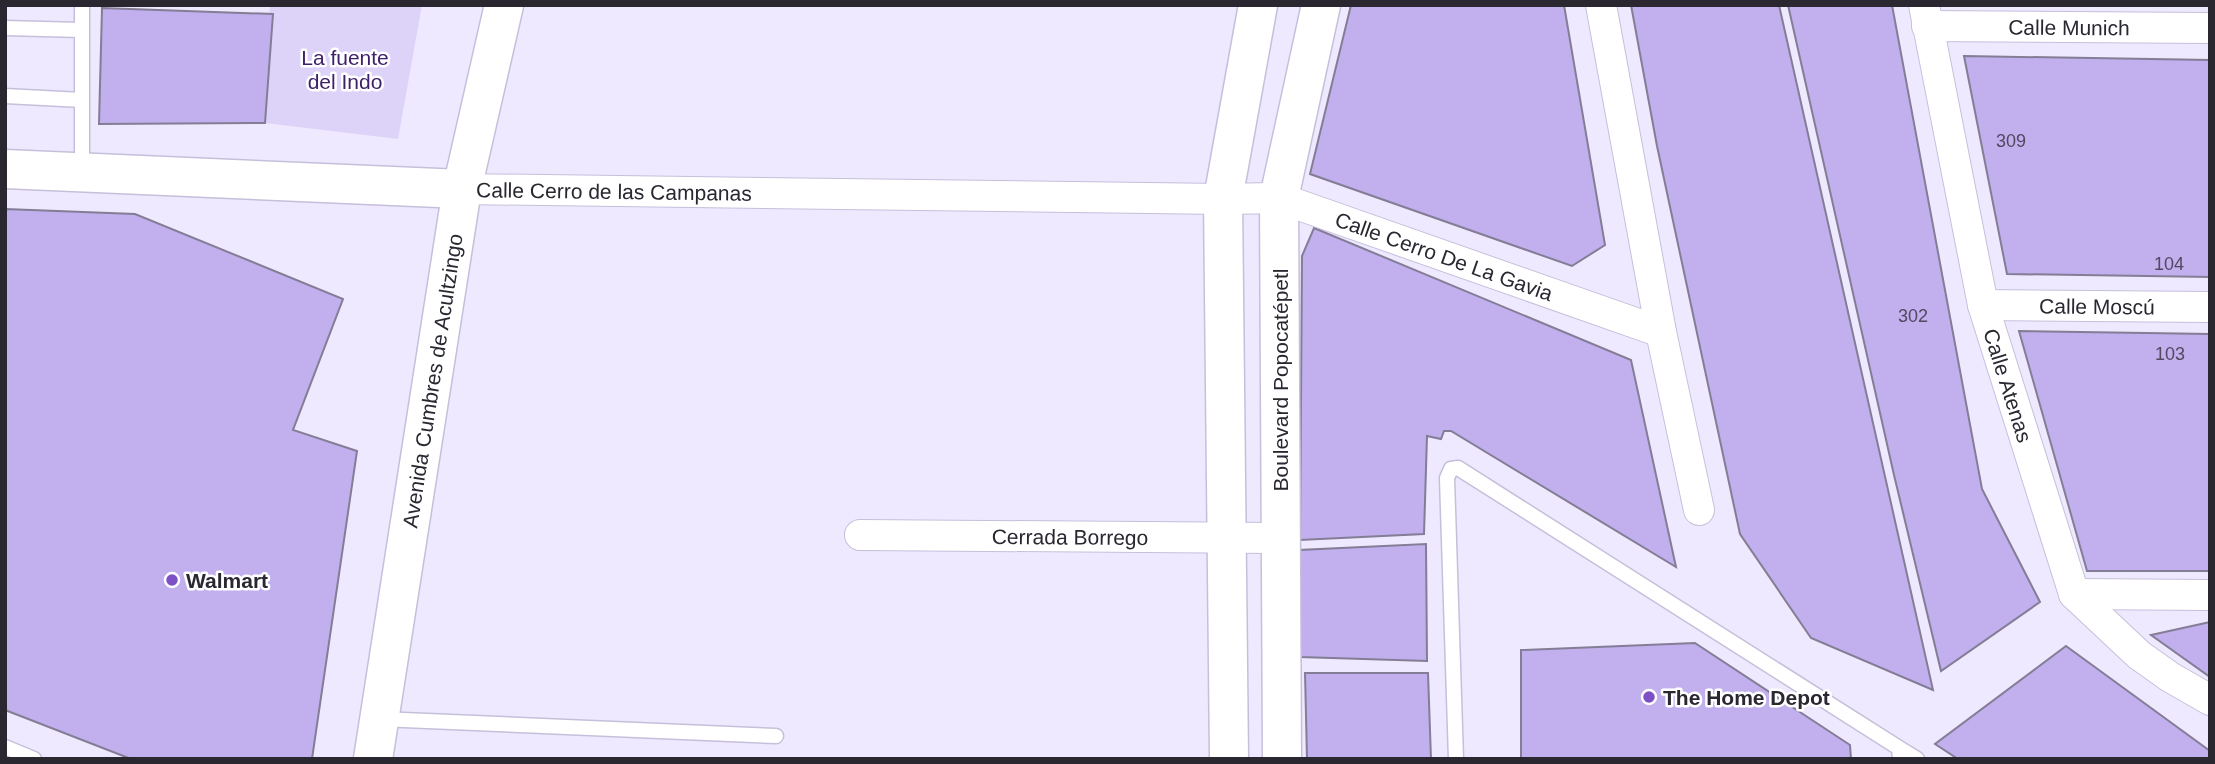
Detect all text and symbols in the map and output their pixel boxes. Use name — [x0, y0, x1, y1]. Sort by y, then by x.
street label: Calle Munich — [2008, 15, 2130, 39]
park label: La fuente del Indo — [301, 46, 389, 93]
house number: 309 — [1996, 131, 2026, 151]
street label: Calle Cerro de las Campanas — [476, 178, 752, 204]
street label: Calle Cerro De La Gavia — [1332, 207, 1556, 305]
street label: Avenida Cumbres de Acultzingo — [398, 232, 466, 529]
house number: 104 — [2154, 254, 2184, 274]
street label: Boulevard Popocatépetl — [1269, 269, 1292, 492]
street label: Calle Moscú — [2039, 294, 2155, 318]
house number: 302 — [1898, 306, 1928, 326]
street label: Calle Atenas — [1980, 326, 2037, 445]
house number: 103 — [2155, 344, 2185, 364]
street label: Cerrada Borrego — [992, 524, 1148, 549]
place label: Walmart — [186, 569, 268, 592]
marker: Walmart — [164, 572, 180, 588]
place label: The Home Depot — [1663, 686, 1830, 709]
marker: The Home Depot — [1641, 689, 1657, 705]

